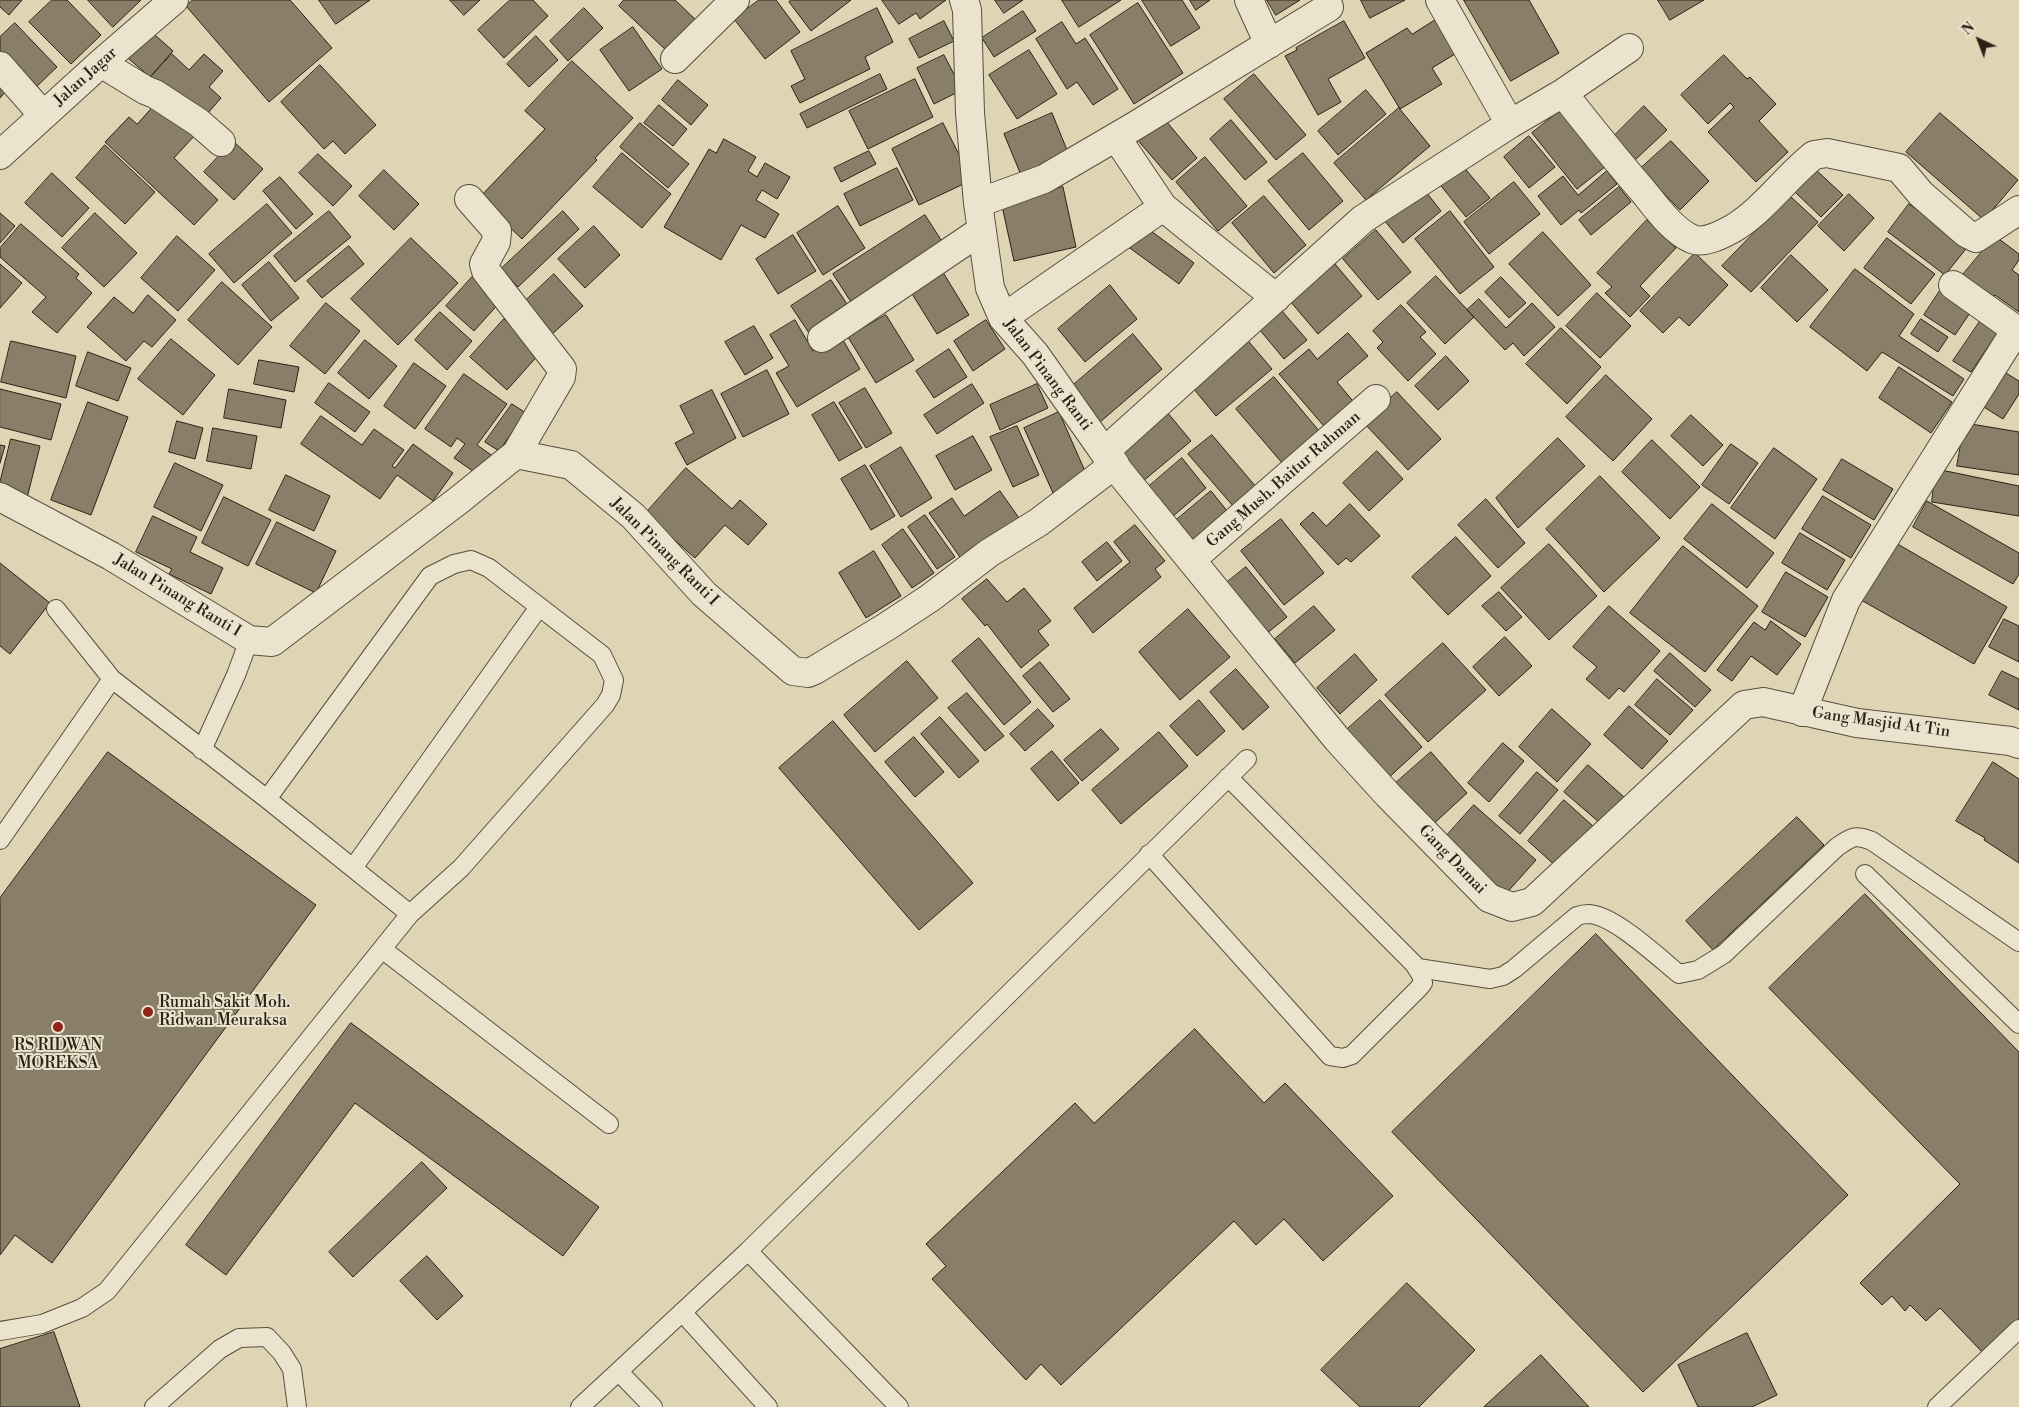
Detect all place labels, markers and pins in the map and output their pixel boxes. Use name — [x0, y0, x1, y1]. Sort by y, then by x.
place label: Rumah Sakit Moh. Ridwan Meuraksa — [159, 993, 290, 1031]
marker: Rumah Sakit Moh. Ridwan Meuraksa — [141, 1005, 155, 1019]
marker: RS RIDWAN MOREKSA — [51, 1020, 65, 1034]
place label: RS RIDWAN MOREKSA — [14, 1036, 102, 1074]

